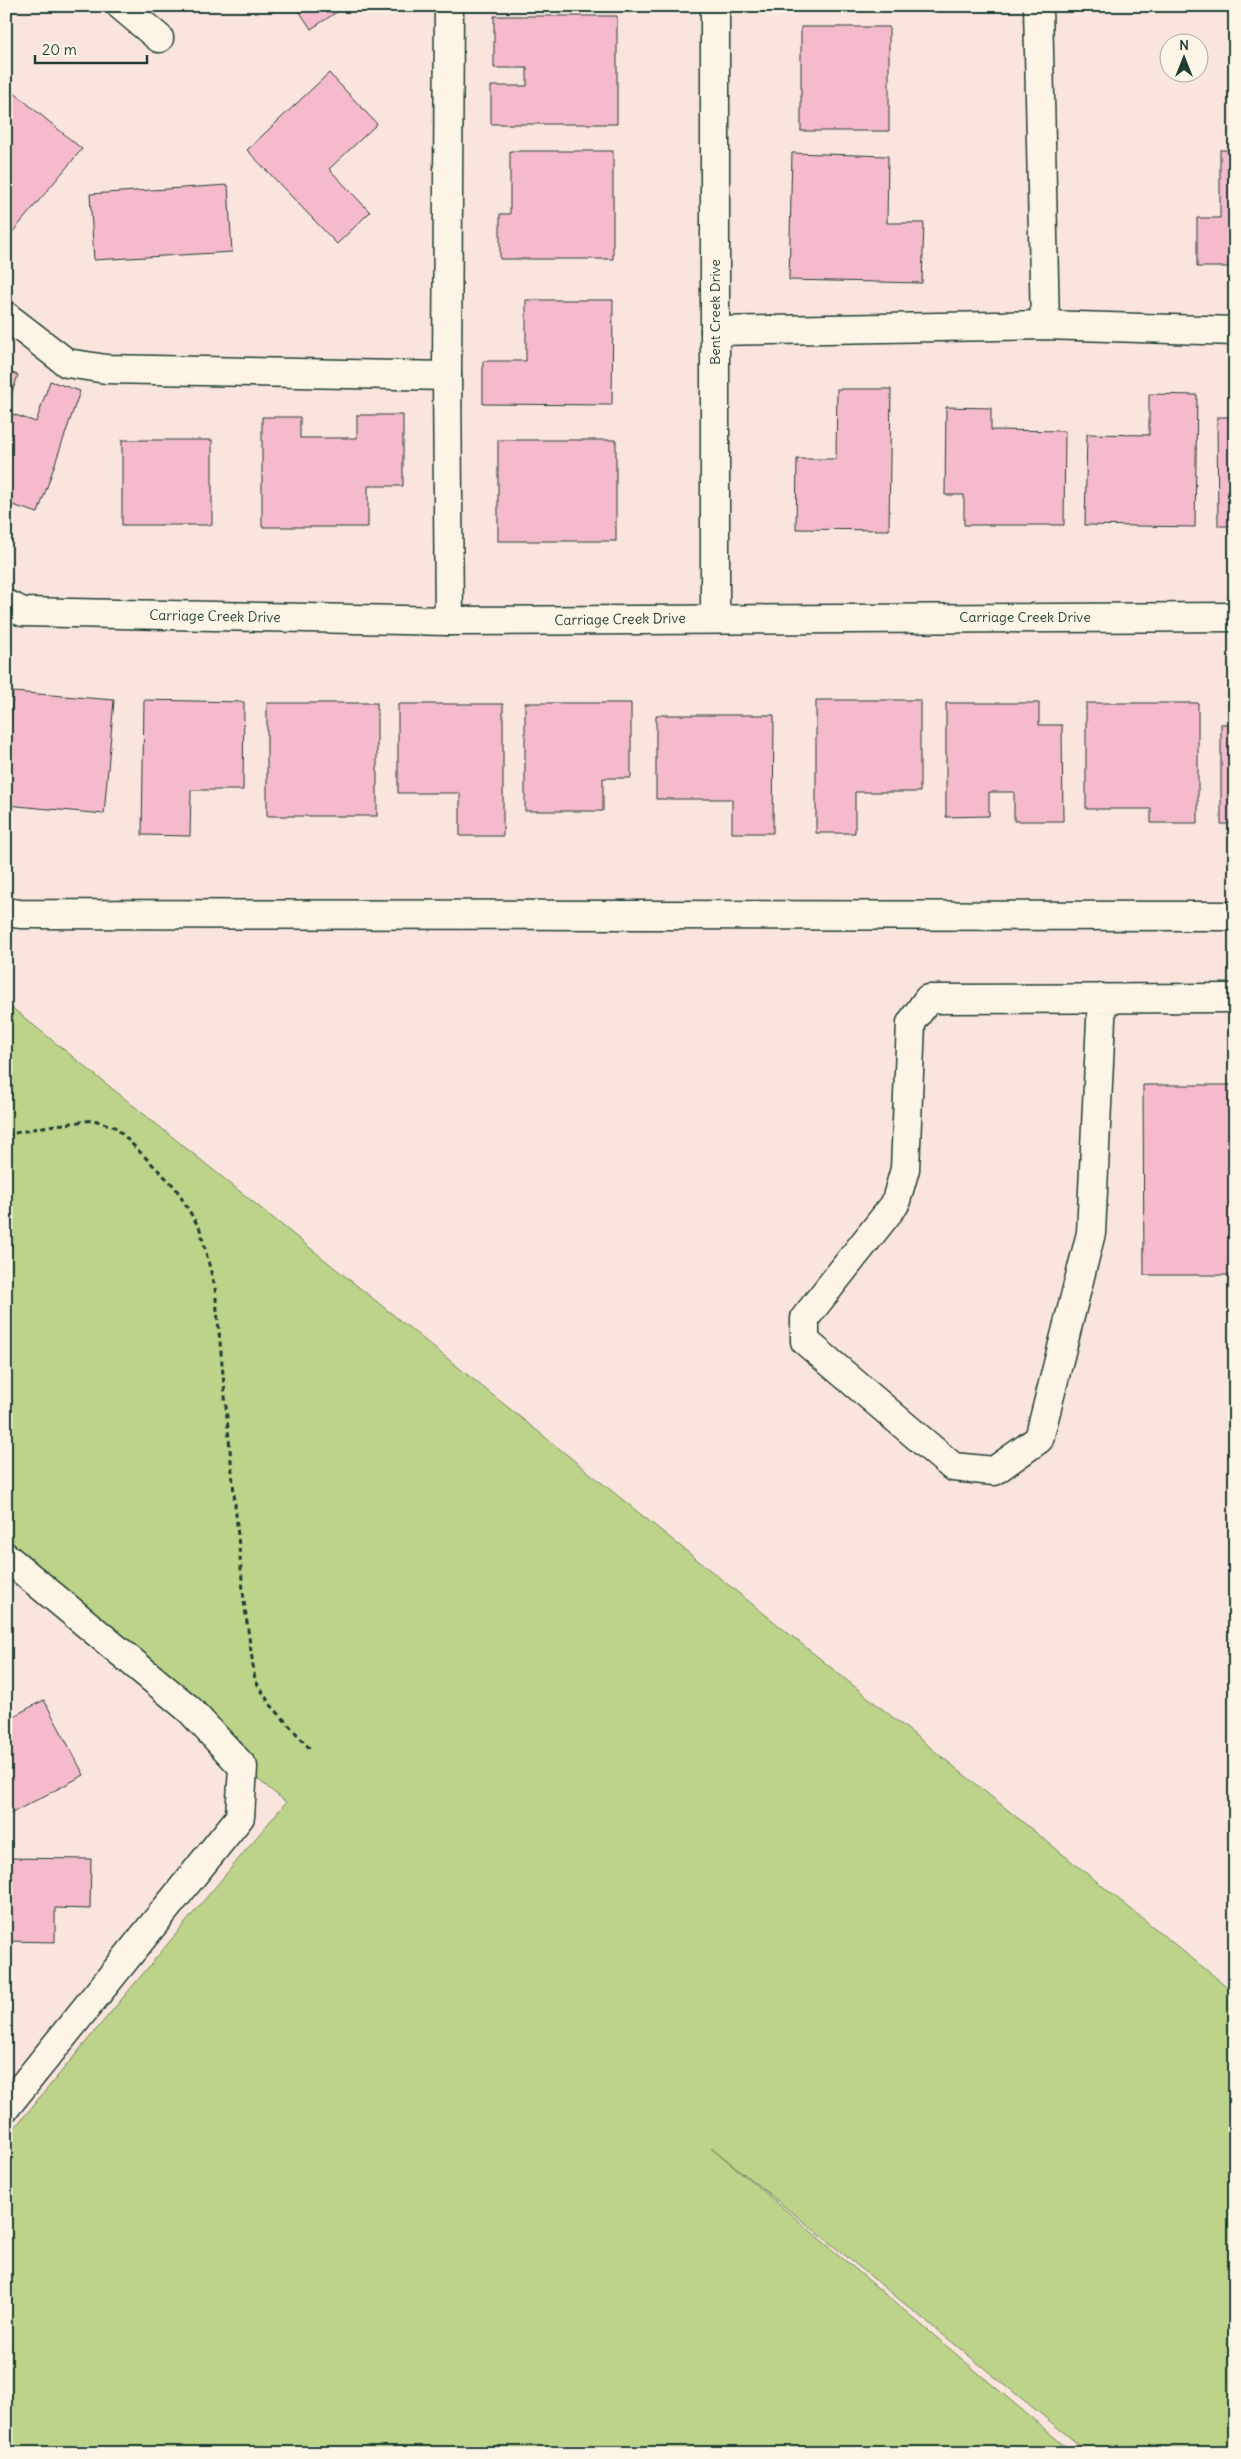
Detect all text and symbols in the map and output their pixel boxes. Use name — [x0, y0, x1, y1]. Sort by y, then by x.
scale bar — [35, 32, 148, 64]
north arrow — [1158, 32, 1208, 82]
text: N — [1179, 36, 1189, 54]
text: 20 m — [42, 40, 77, 59]
street label: Bent Creek Drive — [706, 259, 724, 365]
street label: Carriage Creek Drive — [149, 606, 281, 626]
street label: Carriage Creek Drive — [959, 608, 1091, 626]
street label: Carriage Creek Drive — [554, 609, 686, 629]

